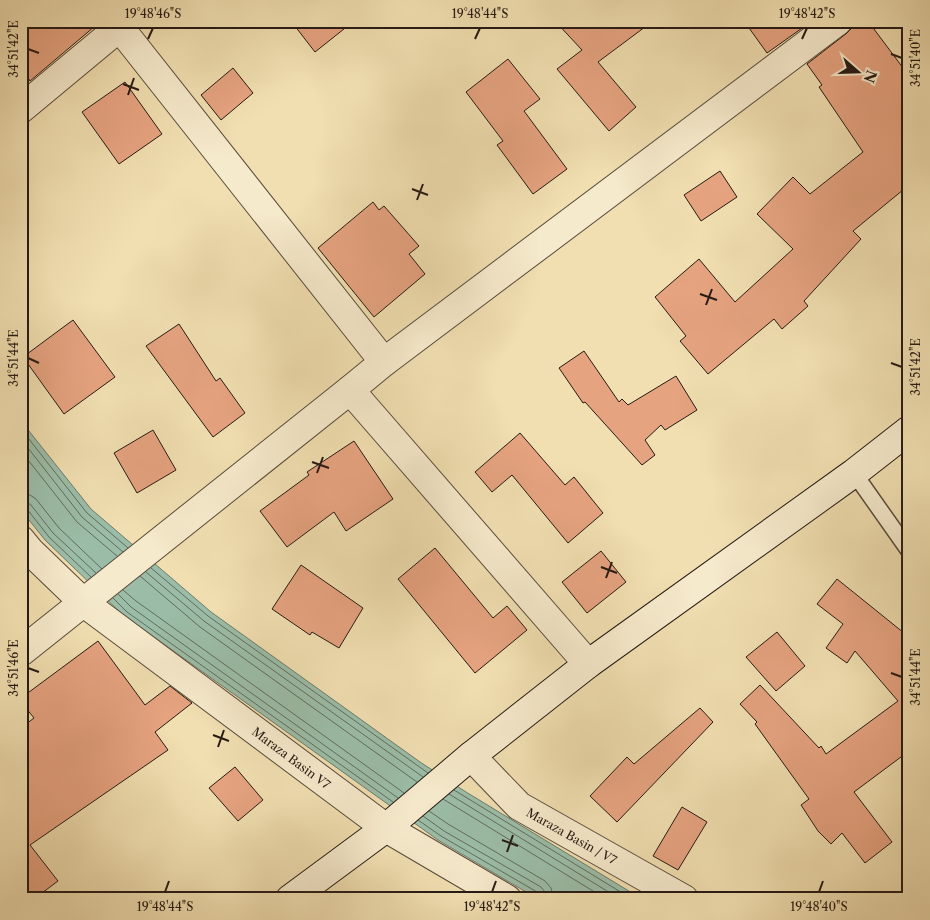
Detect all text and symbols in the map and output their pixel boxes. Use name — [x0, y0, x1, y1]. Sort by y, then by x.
text: 19°48'46"S — [125, 6, 181, 21]
text: 19°48'44"S — [452, 6, 508, 21]
text: 19°48'42"S — [779, 6, 835, 21]
text: 34°51'42"E — [6, 20, 21, 78]
text: 34°51'40"E — [908, 29, 923, 87]
north arrow — [832, 48, 882, 98]
text: N — [860, 68, 881, 85]
text: 34°51'44"E — [6, 329, 21, 387]
text: 34°51'42"E — [908, 338, 923, 396]
text: 34°51'46"E — [6, 639, 21, 697]
text: 34°51'44"E — [908, 648, 923, 706]
street label: Maraza Basin V7 — [249, 724, 334, 792]
street label: Maraza Basin / V7 — [524, 804, 620, 867]
text: 19°48'44"S — [137, 899, 193, 914]
text: 19°48'42"S — [464, 899, 520, 914]
text: 19°48'40"S — [790, 899, 848, 914]

